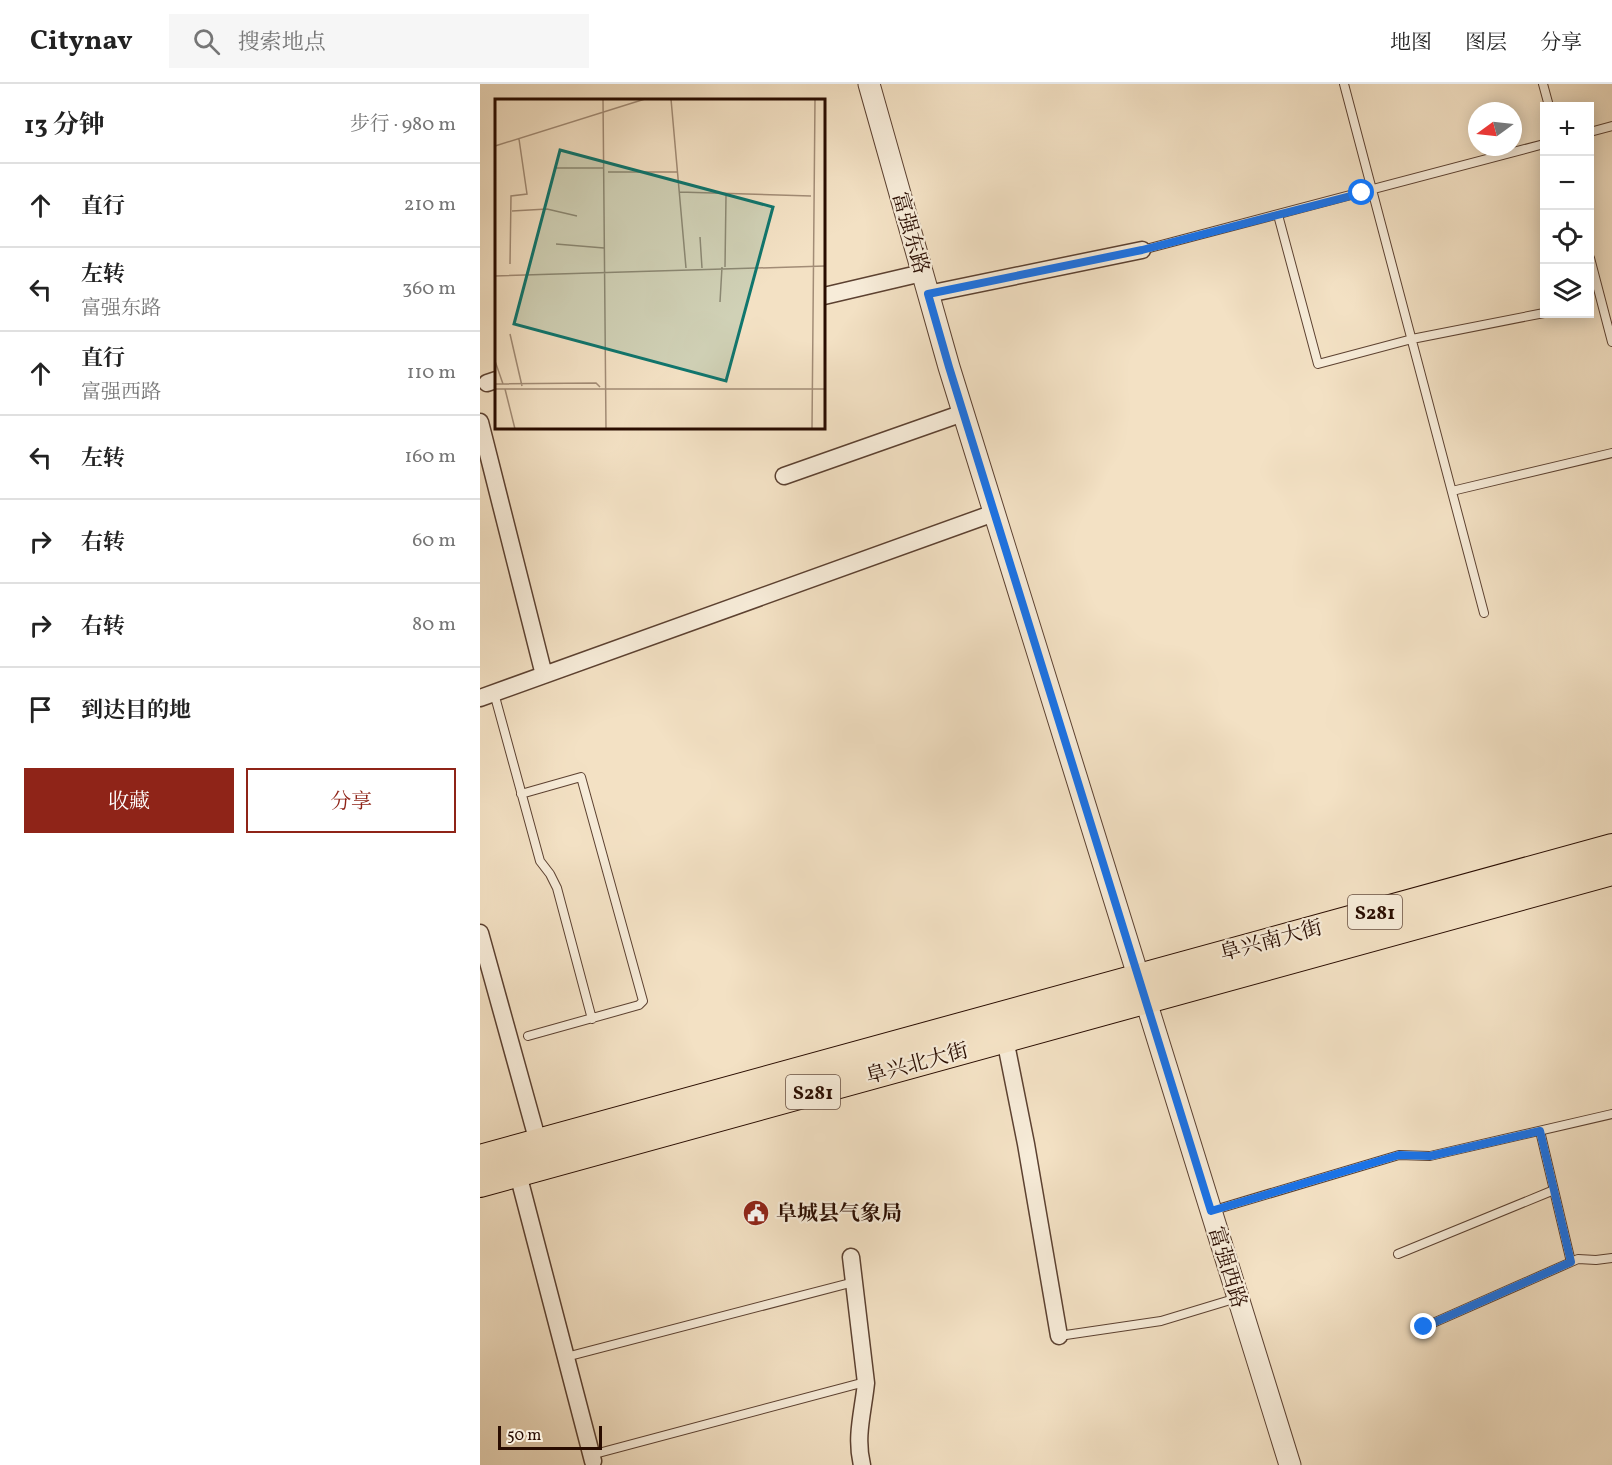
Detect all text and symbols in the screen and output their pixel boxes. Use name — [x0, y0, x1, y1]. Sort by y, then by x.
search box — [169, 14, 589, 68]
text: Citynav — [30, 22, 133, 61]
icon: search — [190, 25, 223, 58]
text: 搜索地点 — [238, 28, 326, 59]
text: 地图 — [1390, 29, 1432, 58]
text: 图层 — [1465, 29, 1507, 58]
text: 分享 — [1540, 29, 1582, 58]
inset map — [495, 99, 825, 429]
north arrow — [1468, 102, 1522, 156]
map controls — [1540, 102, 1594, 318]
button: + — [1540, 102, 1594, 156]
text: 13 分钟 — [24, 108, 105, 144]
text: 步行 · 980 m — [350, 111, 456, 139]
button: − — [1540, 156, 1594, 210]
route start — [1348, 179, 1374, 205]
icon: ahead — [24, 189, 57, 222]
street label: 富强东路 — [884, 189, 935, 278]
text: 210 m — [404, 191, 456, 219]
text: 直行 — [81, 192, 125, 223]
button: locate — [1540, 210, 1594, 264]
text: 左转 — [81, 260, 125, 291]
button: layers — [1540, 264, 1594, 318]
icon: left — [24, 273, 57, 306]
text: 360 m — [402, 275, 456, 303]
text: 富强东路 — [81, 295, 161, 323]
text: 直行 — [81, 344, 125, 375]
icon: ahead — [24, 357, 57, 390]
text: 110 m — [407, 359, 456, 387]
text: 富强西路 — [81, 379, 161, 407]
icon: left — [24, 441, 57, 474]
text: 160 m — [404, 443, 456, 471]
text: 左转 — [81, 444, 125, 475]
icon: right — [24, 525, 57, 558]
text: 60 m — [412, 527, 456, 555]
text: 右转 — [81, 528, 125, 559]
icon: right — [24, 609, 57, 642]
text: 80 m — [412, 611, 456, 639]
text: 右转 — [81, 612, 125, 643]
icon: arrive — [24, 693, 57, 726]
text: 到达目的地 — [81, 696, 191, 727]
button: 收藏 — [24, 768, 234, 833]
button: 分享 — [246, 768, 456, 833]
road number: S281 — [1348, 895, 1402, 929]
street label: 阜兴南大街 — [1217, 914, 1326, 969]
street label: 阜兴北大街 — [863, 1037, 972, 1092]
road number: S281 — [786, 1075, 840, 1109]
public building icon: 阜城县气象局 — [741, 1198, 771, 1228]
place label: 阜城县气象局 — [776, 1200, 902, 1229]
street label: 富强西路 — [1200, 1223, 1253, 1312]
route end — [1410, 1313, 1436, 1339]
scale bar — [498, 1423, 602, 1450]
text: 50 m — [507, 1425, 541, 1447]

